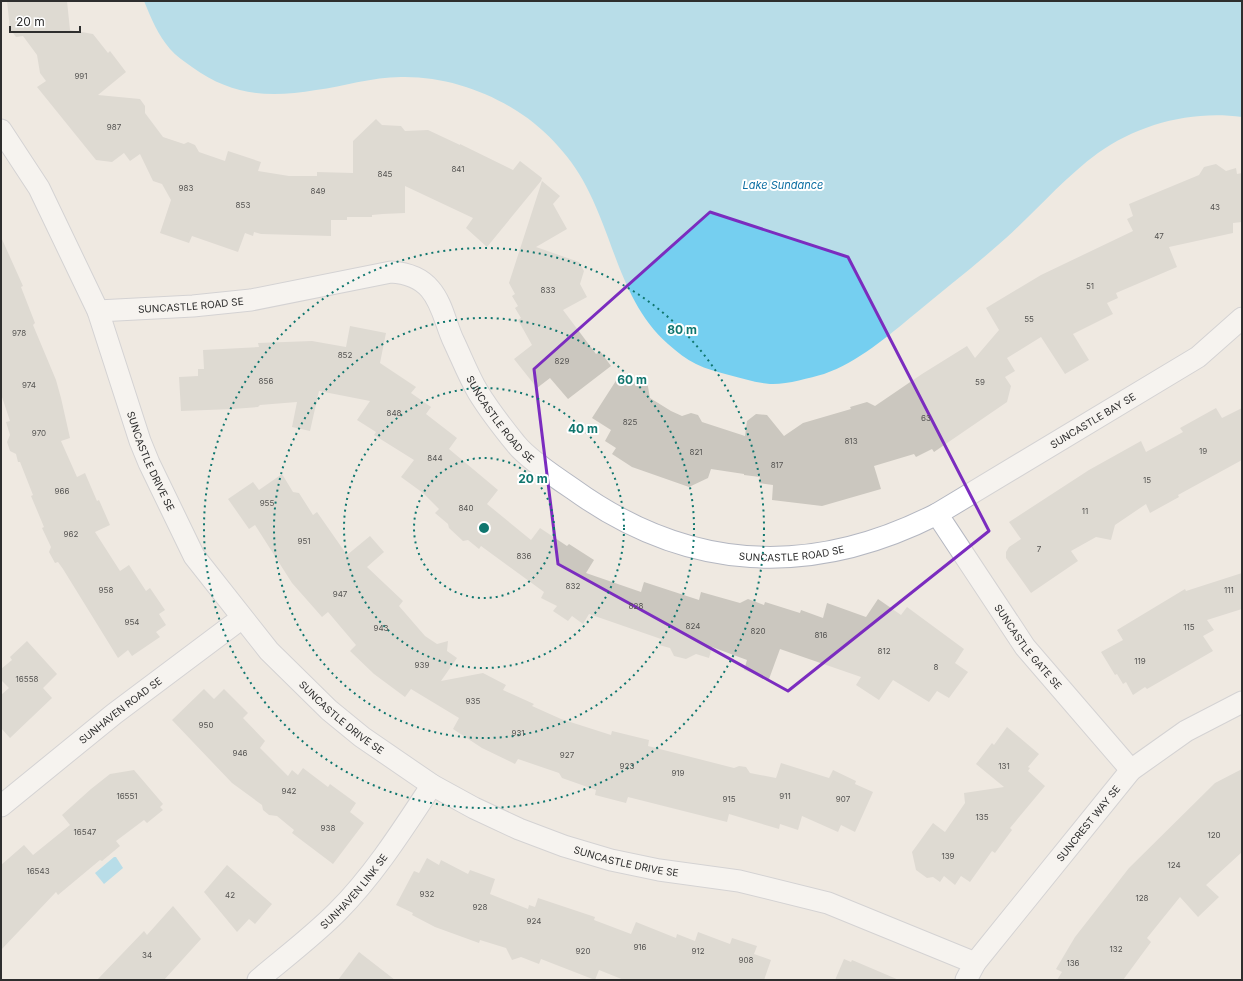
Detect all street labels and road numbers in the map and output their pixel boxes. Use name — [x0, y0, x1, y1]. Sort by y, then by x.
street label: SUNCASTLE ROAD SE — [138, 295, 244, 315]
street label: SUNCASTLE ROAD SE — [464, 374, 537, 465]
street label: SUNCASTLE BAY SE — [1048, 390, 1138, 451]
street label: SUNCASTLE DRIVE SE — [125, 410, 177, 513]
street label: SUNCASTLE ROAD SE — [738, 543, 845, 563]
street label: SUNCASTLE GATE SE — [992, 602, 1064, 691]
street label: SUNHAVEN ROAD SE — [77, 674, 164, 746]
street label: SUNCASTLE DRIVE SE — [297, 678, 386, 756]
street label: SUNCREST WAY SE — [1054, 783, 1122, 864]
street label: SUNCASTLE DRIVE SE — [572, 843, 679, 879]
street label: SUNHAVEN LINK SE — [317, 851, 390, 931]

